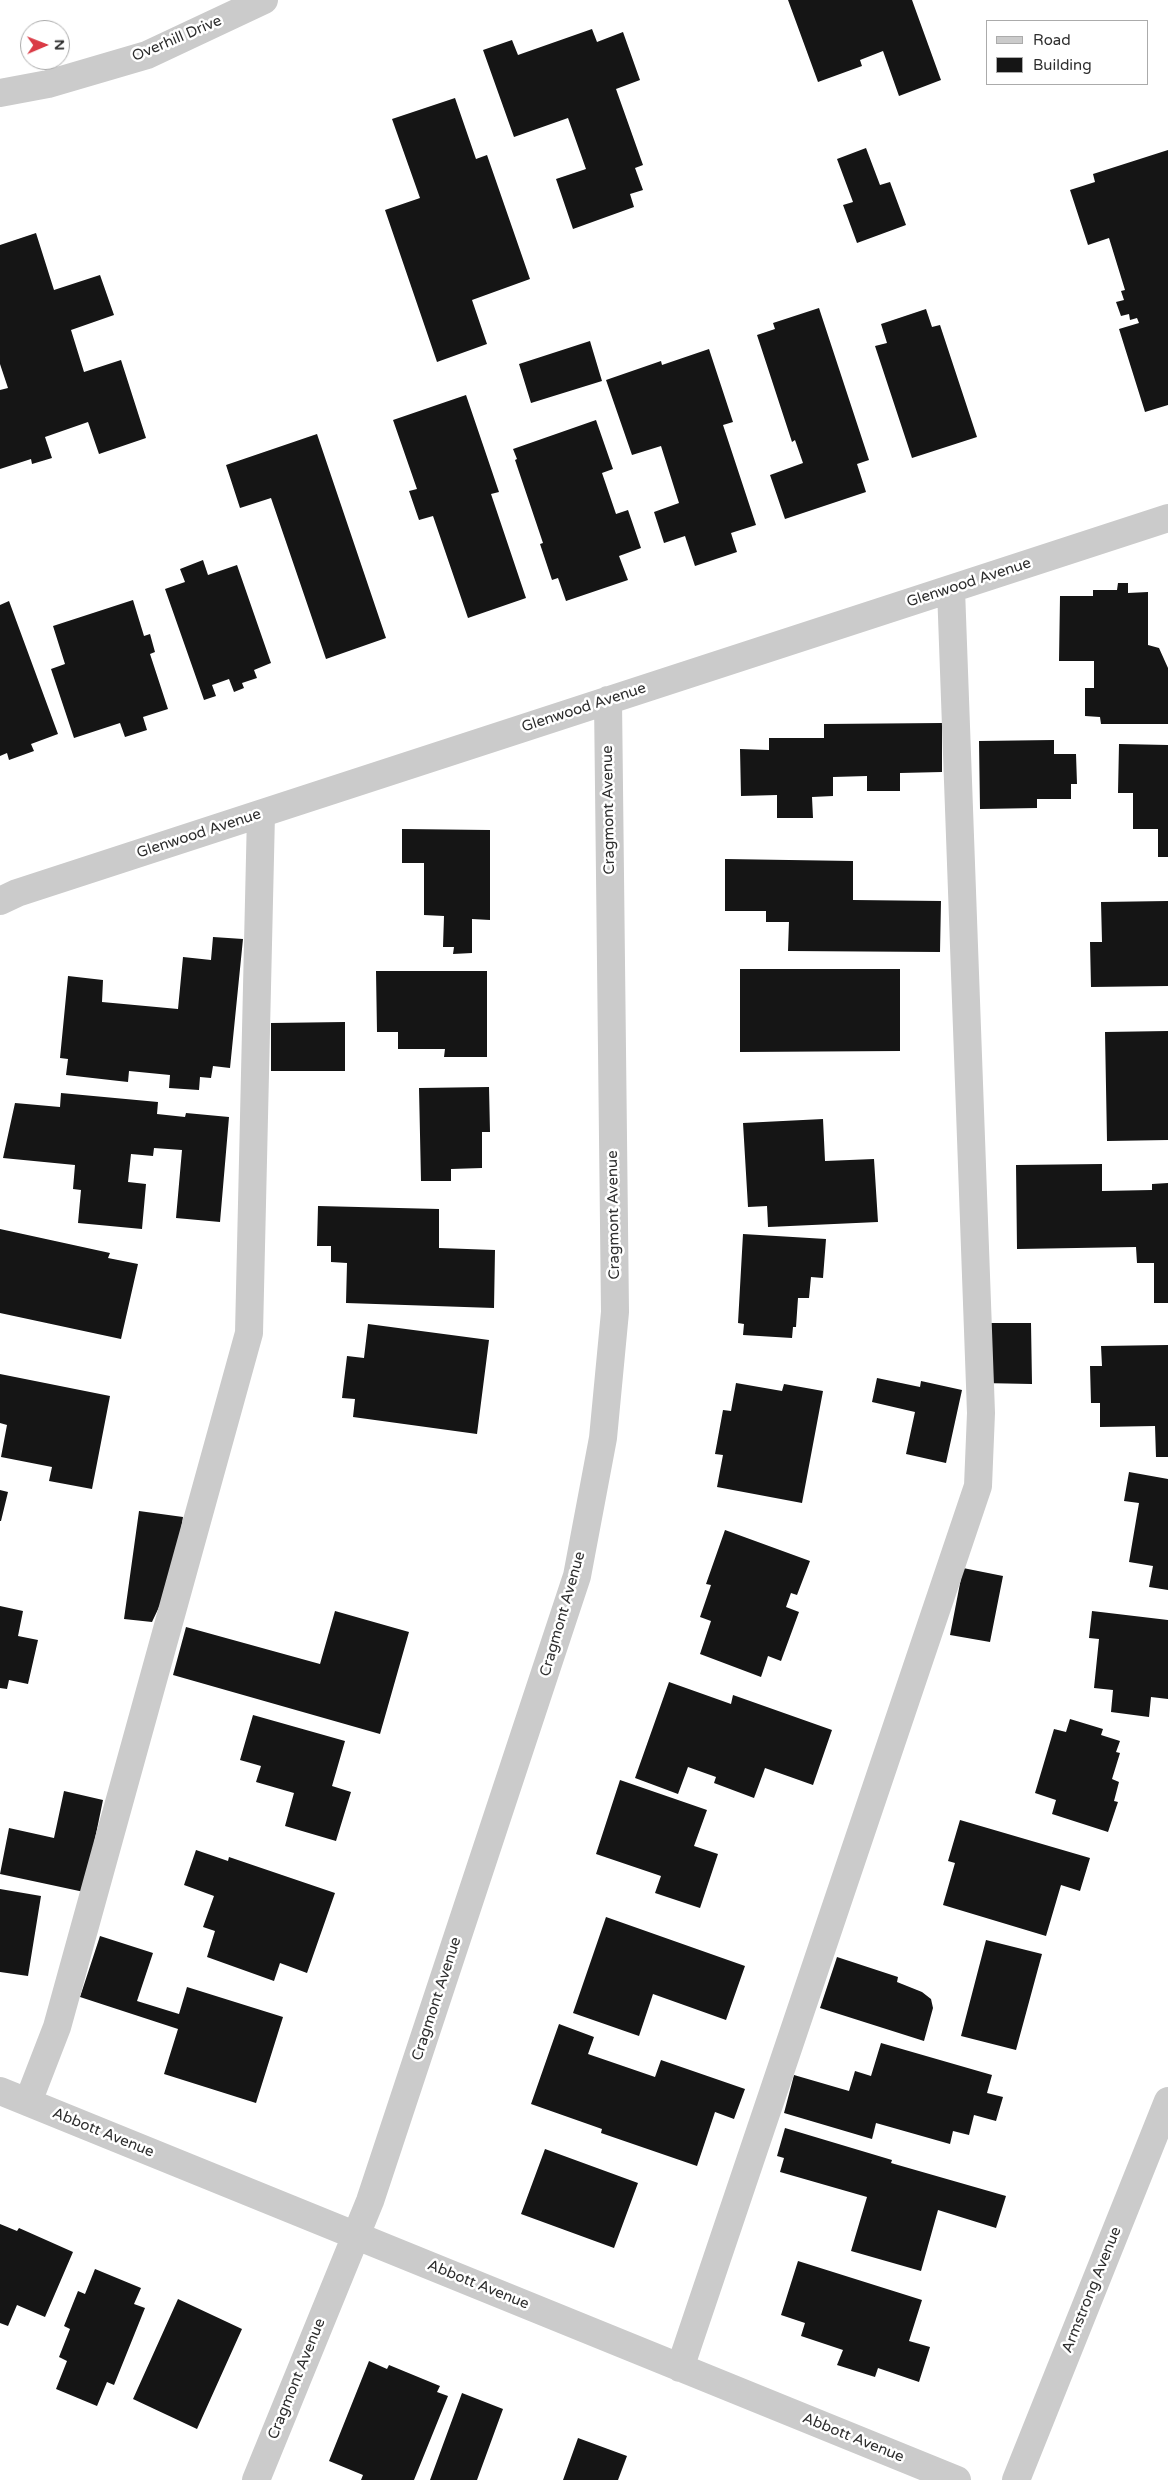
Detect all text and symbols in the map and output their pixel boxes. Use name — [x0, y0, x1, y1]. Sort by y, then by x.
street label: Overhill Drive — [130, 12, 224, 66]
north arrow — [20, 20, 70, 70]
legend — [986, 20, 1148, 85]
text: Road — [1033, 31, 1071, 49]
text: N — [51, 39, 68, 51]
text: Building — [1033, 56, 1092, 74]
street label: Glenwood Avenue — [905, 554, 1033, 612]
street label: Glenwood Avenue — [520, 679, 648, 737]
street label: Cragmont Avenue — [599, 745, 619, 875]
street label: Glenwood Avenue — [135, 805, 263, 863]
street label: Cragmont Avenue — [604, 1150, 624, 1280]
street label: Cragmont Avenue — [537, 1549, 589, 1679]
street label: Cragmont Avenue — [408, 1935, 466, 2063]
street label: Abbott Avenue — [49, 2104, 157, 2162]
street label: Armstrong Avenue — [1058, 2224, 1126, 2356]
street label: Abbott Avenue — [424, 2256, 532, 2314]
street label: Cragmont Avenue — [264, 2316, 330, 2442]
street label: Abbott Avenue — [799, 2409, 907, 2467]

